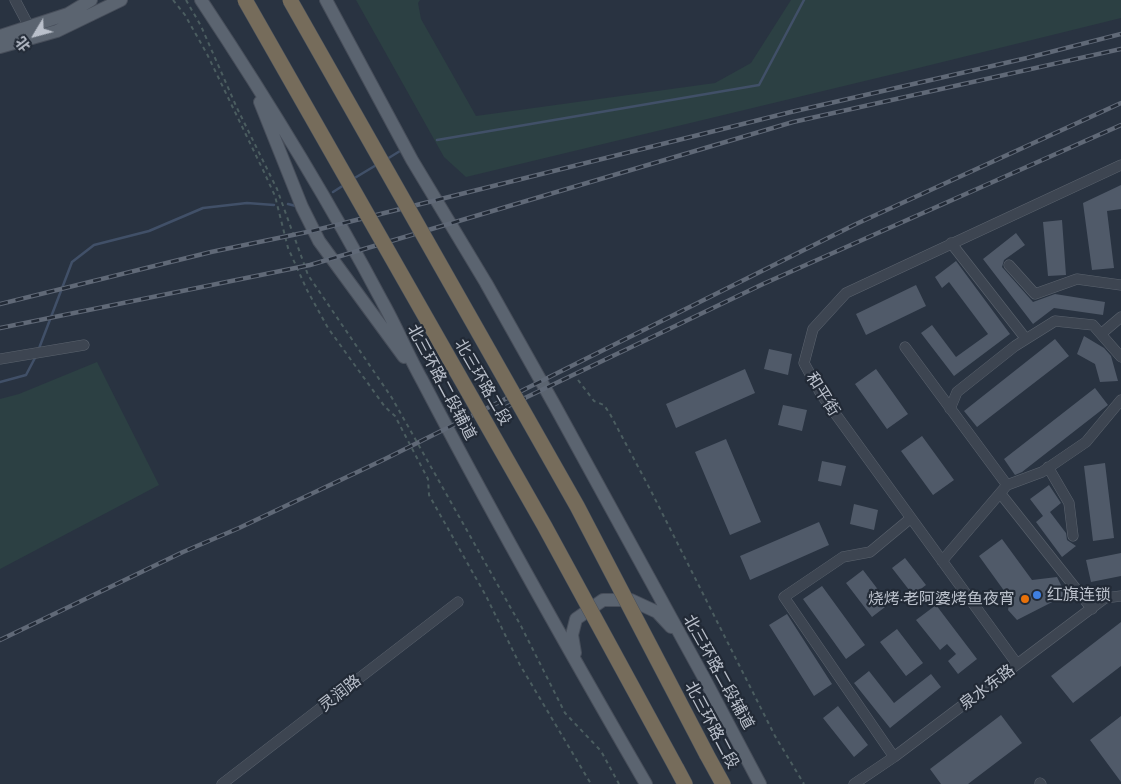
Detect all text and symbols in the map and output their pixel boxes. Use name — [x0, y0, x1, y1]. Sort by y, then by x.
north arrow — [10, 10, 60, 60]
text: 北 — [12, 34, 34, 55]
street label: 北三环路二段辅道 — [403, 321, 481, 443]
street label: 北三环路二段 — [451, 336, 515, 428]
street label: 和平街 — [802, 369, 844, 419]
place label: 红旗连锁 — [1047, 585, 1111, 605]
place label: 烧烤·老阿婆烤鱼夜宵 — [868, 589, 1015, 609]
marker: 红旗连锁 — [1031, 589, 1043, 601]
marker: 烧烤·老阿婆烤鱼夜宵 — [1019, 593, 1031, 605]
street label: 北三环路二段辅道 — [680, 611, 758, 733]
street label: 泉水东路 — [956, 660, 1018, 714]
street label: 灵润路 — [315, 671, 365, 715]
street label: 北三环路二段 — [681, 678, 743, 772]

